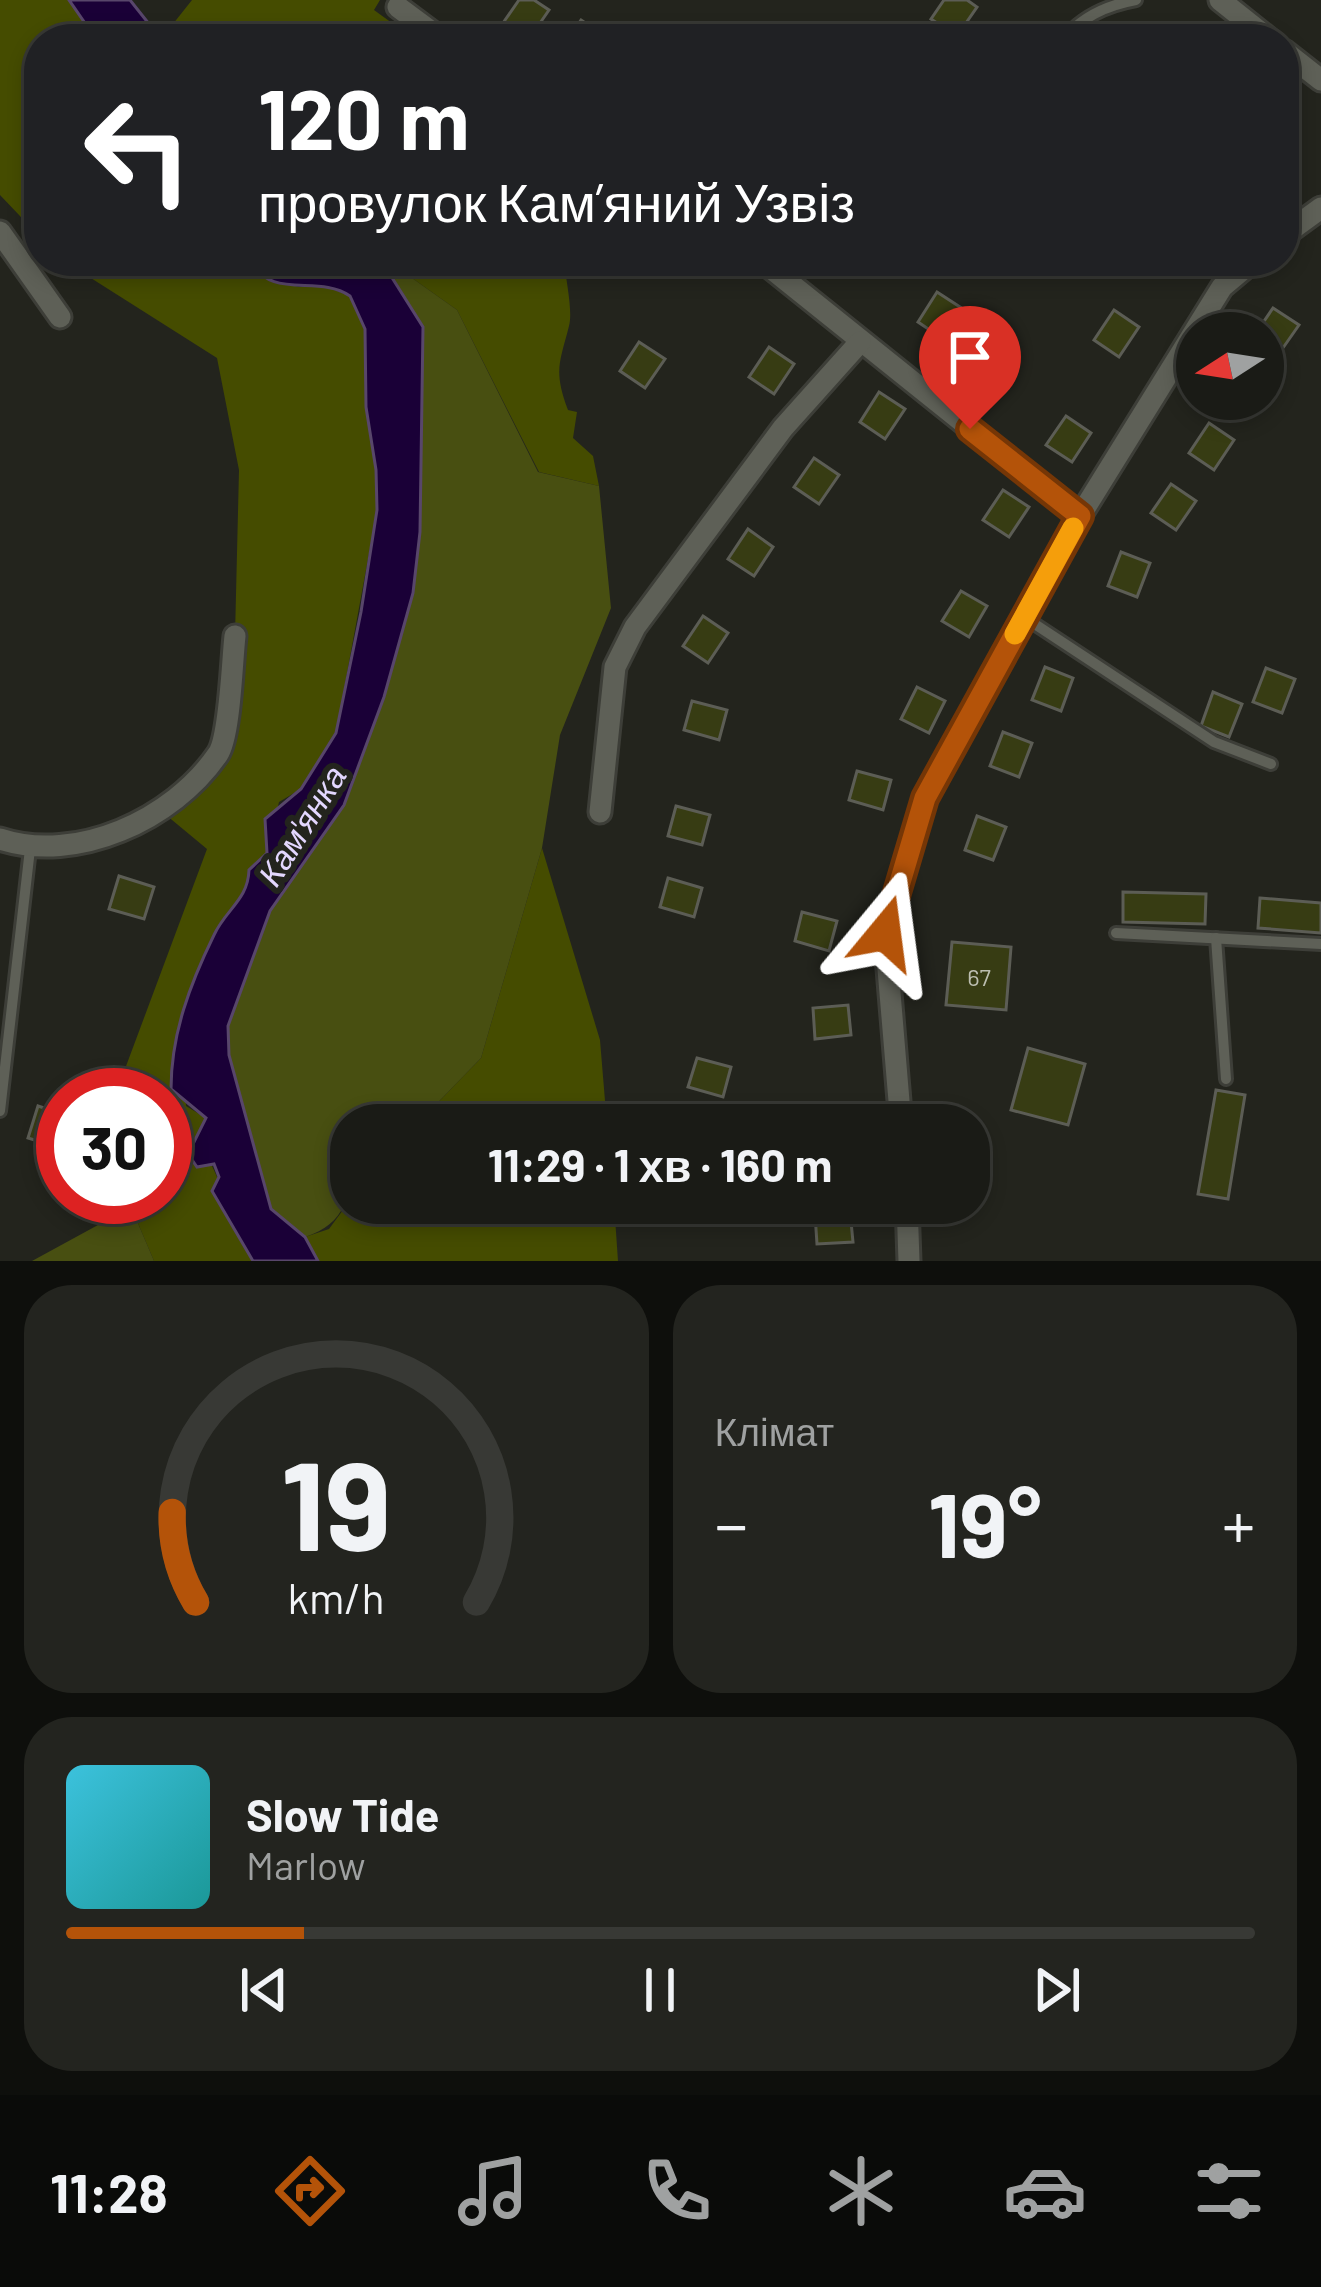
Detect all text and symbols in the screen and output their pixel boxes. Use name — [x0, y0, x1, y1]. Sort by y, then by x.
text: 120 m — [258, 66, 470, 167]
icon: left — [60, 72, 216, 228]
text: провулок Камʼяний Узвіз — [258, 168, 855, 233]
pin — [919, 306, 1021, 429]
north arrow — [1176, 312, 1284, 420]
map controls — [1176, 312, 1284, 420]
icon: arrive — [937, 324, 1003, 390]
water label: Кам'янка — [248, 757, 354, 893]
position arrow — [822, 870, 948, 996]
house number: 67 — [967, 962, 991, 991]
speed limit sign: 30 — [36, 1068, 192, 1224]
text: 11:29 · 1 хв · 160 m — [488, 1137, 832, 1191]
text: Клімат — [715, 1407, 834, 1454]
text: 19 — [281, 1426, 391, 1576]
text: 19° — [928, 1468, 1042, 1576]
text: − — [715, 1483, 748, 1562]
text: + — [1222, 1483, 1255, 1562]
text: km/h — [288, 1571, 385, 1623]
text: Slow Tide — [246, 1787, 439, 1841]
text: Marlow — [246, 1841, 366, 1888]
icon: previous — [231, 1957, 297, 2023]
icon: pause — [627, 1957, 693, 2023]
icon: next — [1024, 1957, 1090, 2023]
icon: directions — [268, 2149, 352, 2233]
icon: music — [451, 2149, 535, 2233]
icon: phone — [635, 2149, 719, 2233]
icon: climate — [819, 2149, 903, 2233]
icon: car — [1003, 2149, 1087, 2233]
icon: filters — [1187, 2149, 1271, 2233]
text: 11:28 — [50, 2159, 168, 2224]

